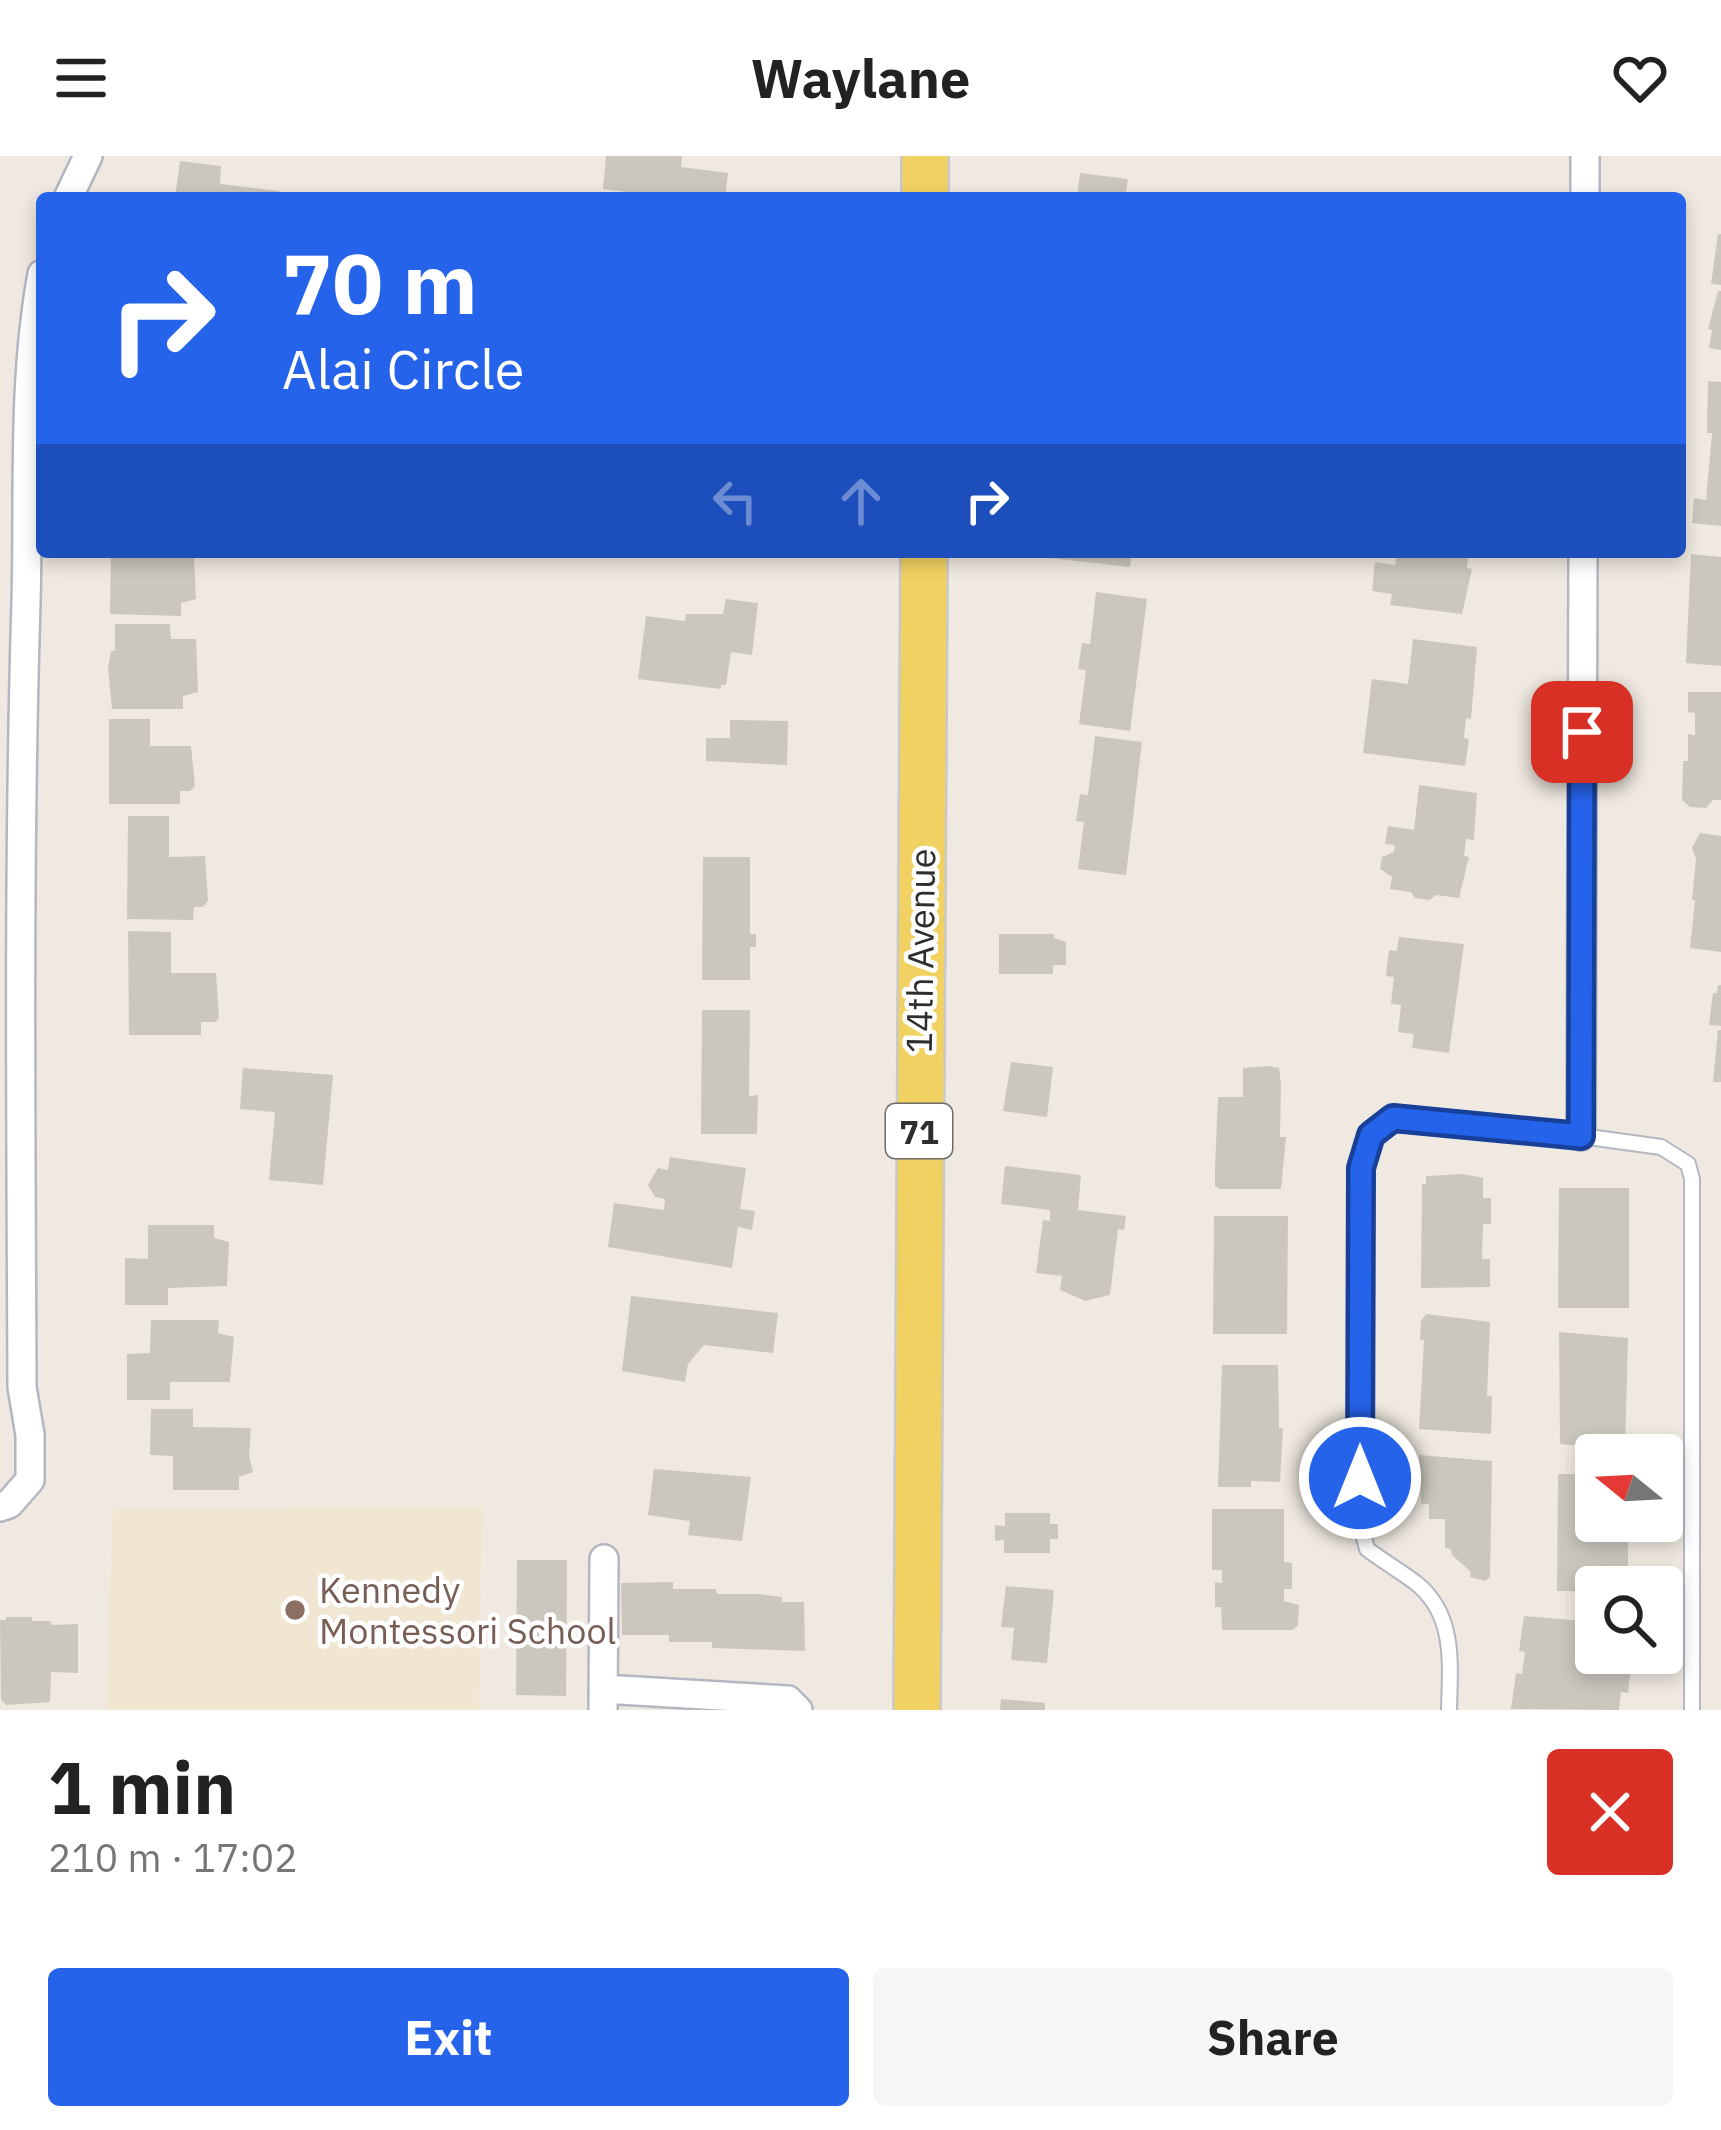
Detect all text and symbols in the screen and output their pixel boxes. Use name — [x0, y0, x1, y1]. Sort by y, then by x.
text: Waylane — [751, 43, 970, 113]
icon: menu — [48, 45, 114, 111]
icon: heart — [1607, 45, 1673, 111]
text: 70 m — [282, 228, 478, 337]
icon: right — [84, 240, 240, 396]
text: Alai Circle — [282, 334, 524, 404]
icon: left — [702, 468, 768, 534]
icon: ahead — [828, 468, 894, 534]
icon: right — [954, 468, 1020, 534]
pin — [1531, 681, 1633, 783]
icon: arrive — [1549, 699, 1615, 765]
street label: 14th Avenue — [895, 848, 945, 1054]
road number: 71 — [886, 1104, 952, 1158]
position arrow — [1297, 1415, 1423, 1541]
north arrow — [1575, 1434, 1683, 1542]
map controls — [1575, 1434, 1683, 1674]
place label: Kennedy Montessori School — [319, 1566, 616, 1654]
button: search — [1575, 1566, 1683, 1674]
marker: Kennedy Montessori School — [282, 1597, 308, 1623]
text: 1 min — [48, 1740, 236, 1834]
button: close — [1547, 1749, 1673, 1875]
text: 210 m · 17:02 — [48, 1832, 298, 1883]
button: Exit — [48, 1968, 849, 2106]
button: Share — [873, 1968, 1673, 2106]

